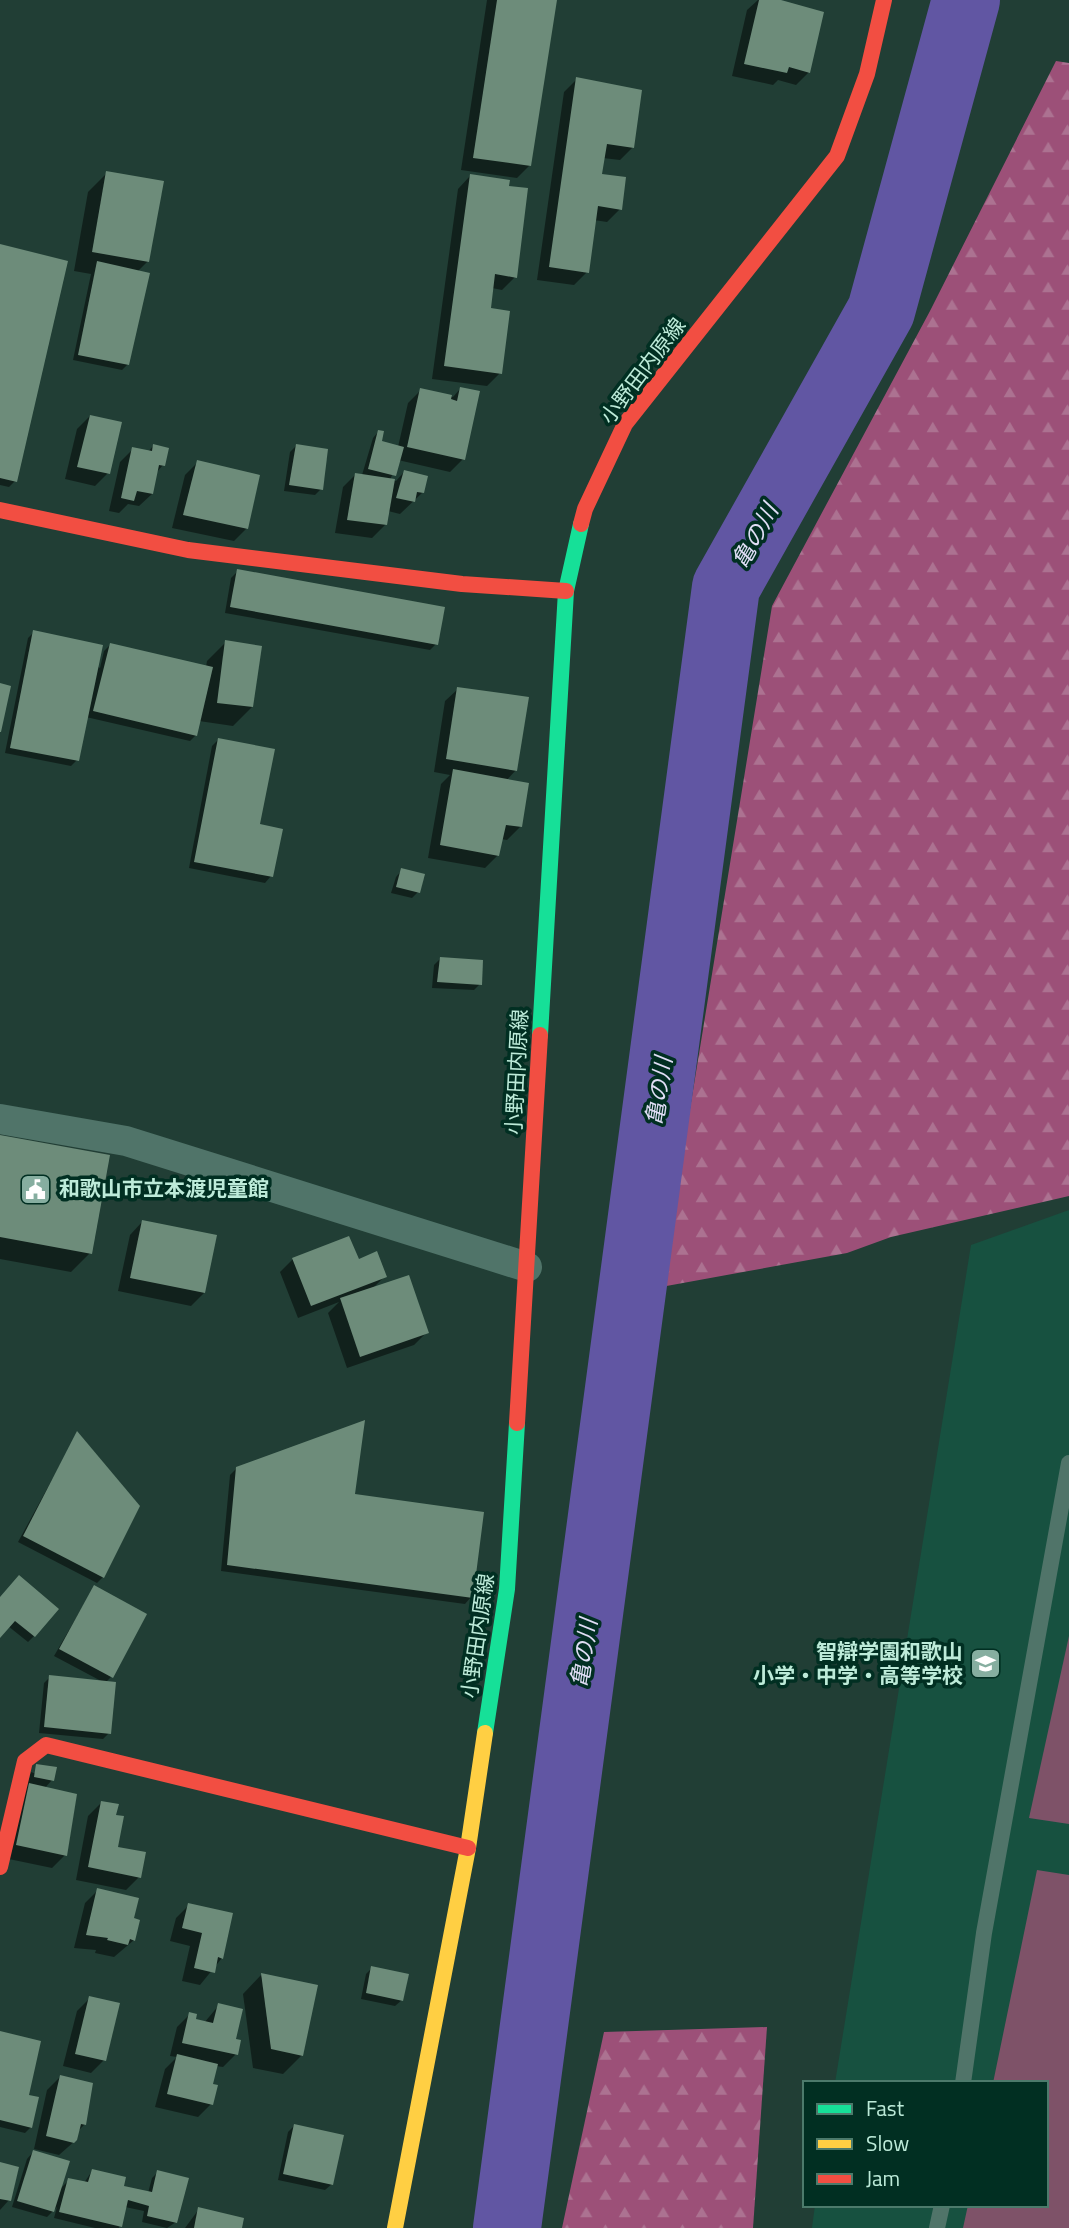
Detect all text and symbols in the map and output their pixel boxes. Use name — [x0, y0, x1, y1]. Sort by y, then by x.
street label: 小野田内原線 — [592, 310, 693, 430]
water label: 亀の川 — [723, 494, 788, 574]
street label: 小野田内原線 — [497, 1008, 535, 1136]
water label: 亀の川 — [636, 1051, 681, 1128]
public building icon: 和歌山市立本渡児童館 — [19, 1172, 53, 1206]
place label: 和歌山市立本渡児童館 — [59, 1172, 269, 1204]
street label: 小野田内原線 — [452, 1571, 502, 1700]
water label: 亀の川 — [561, 1613, 606, 1690]
place label: 智辯学園和歌山 小学・中学・高等学校 — [753, 1635, 963, 1691]
school or university icon: 智辯学園和歌山 小学・中学・高等学校 — [969, 1647, 1003, 1681]
legend — [803, 2081, 1048, 2207]
text: Fast — [866, 2092, 905, 2124]
text: Slow — [866, 2127, 909, 2159]
text: Jam — [866, 2162, 900, 2194]

